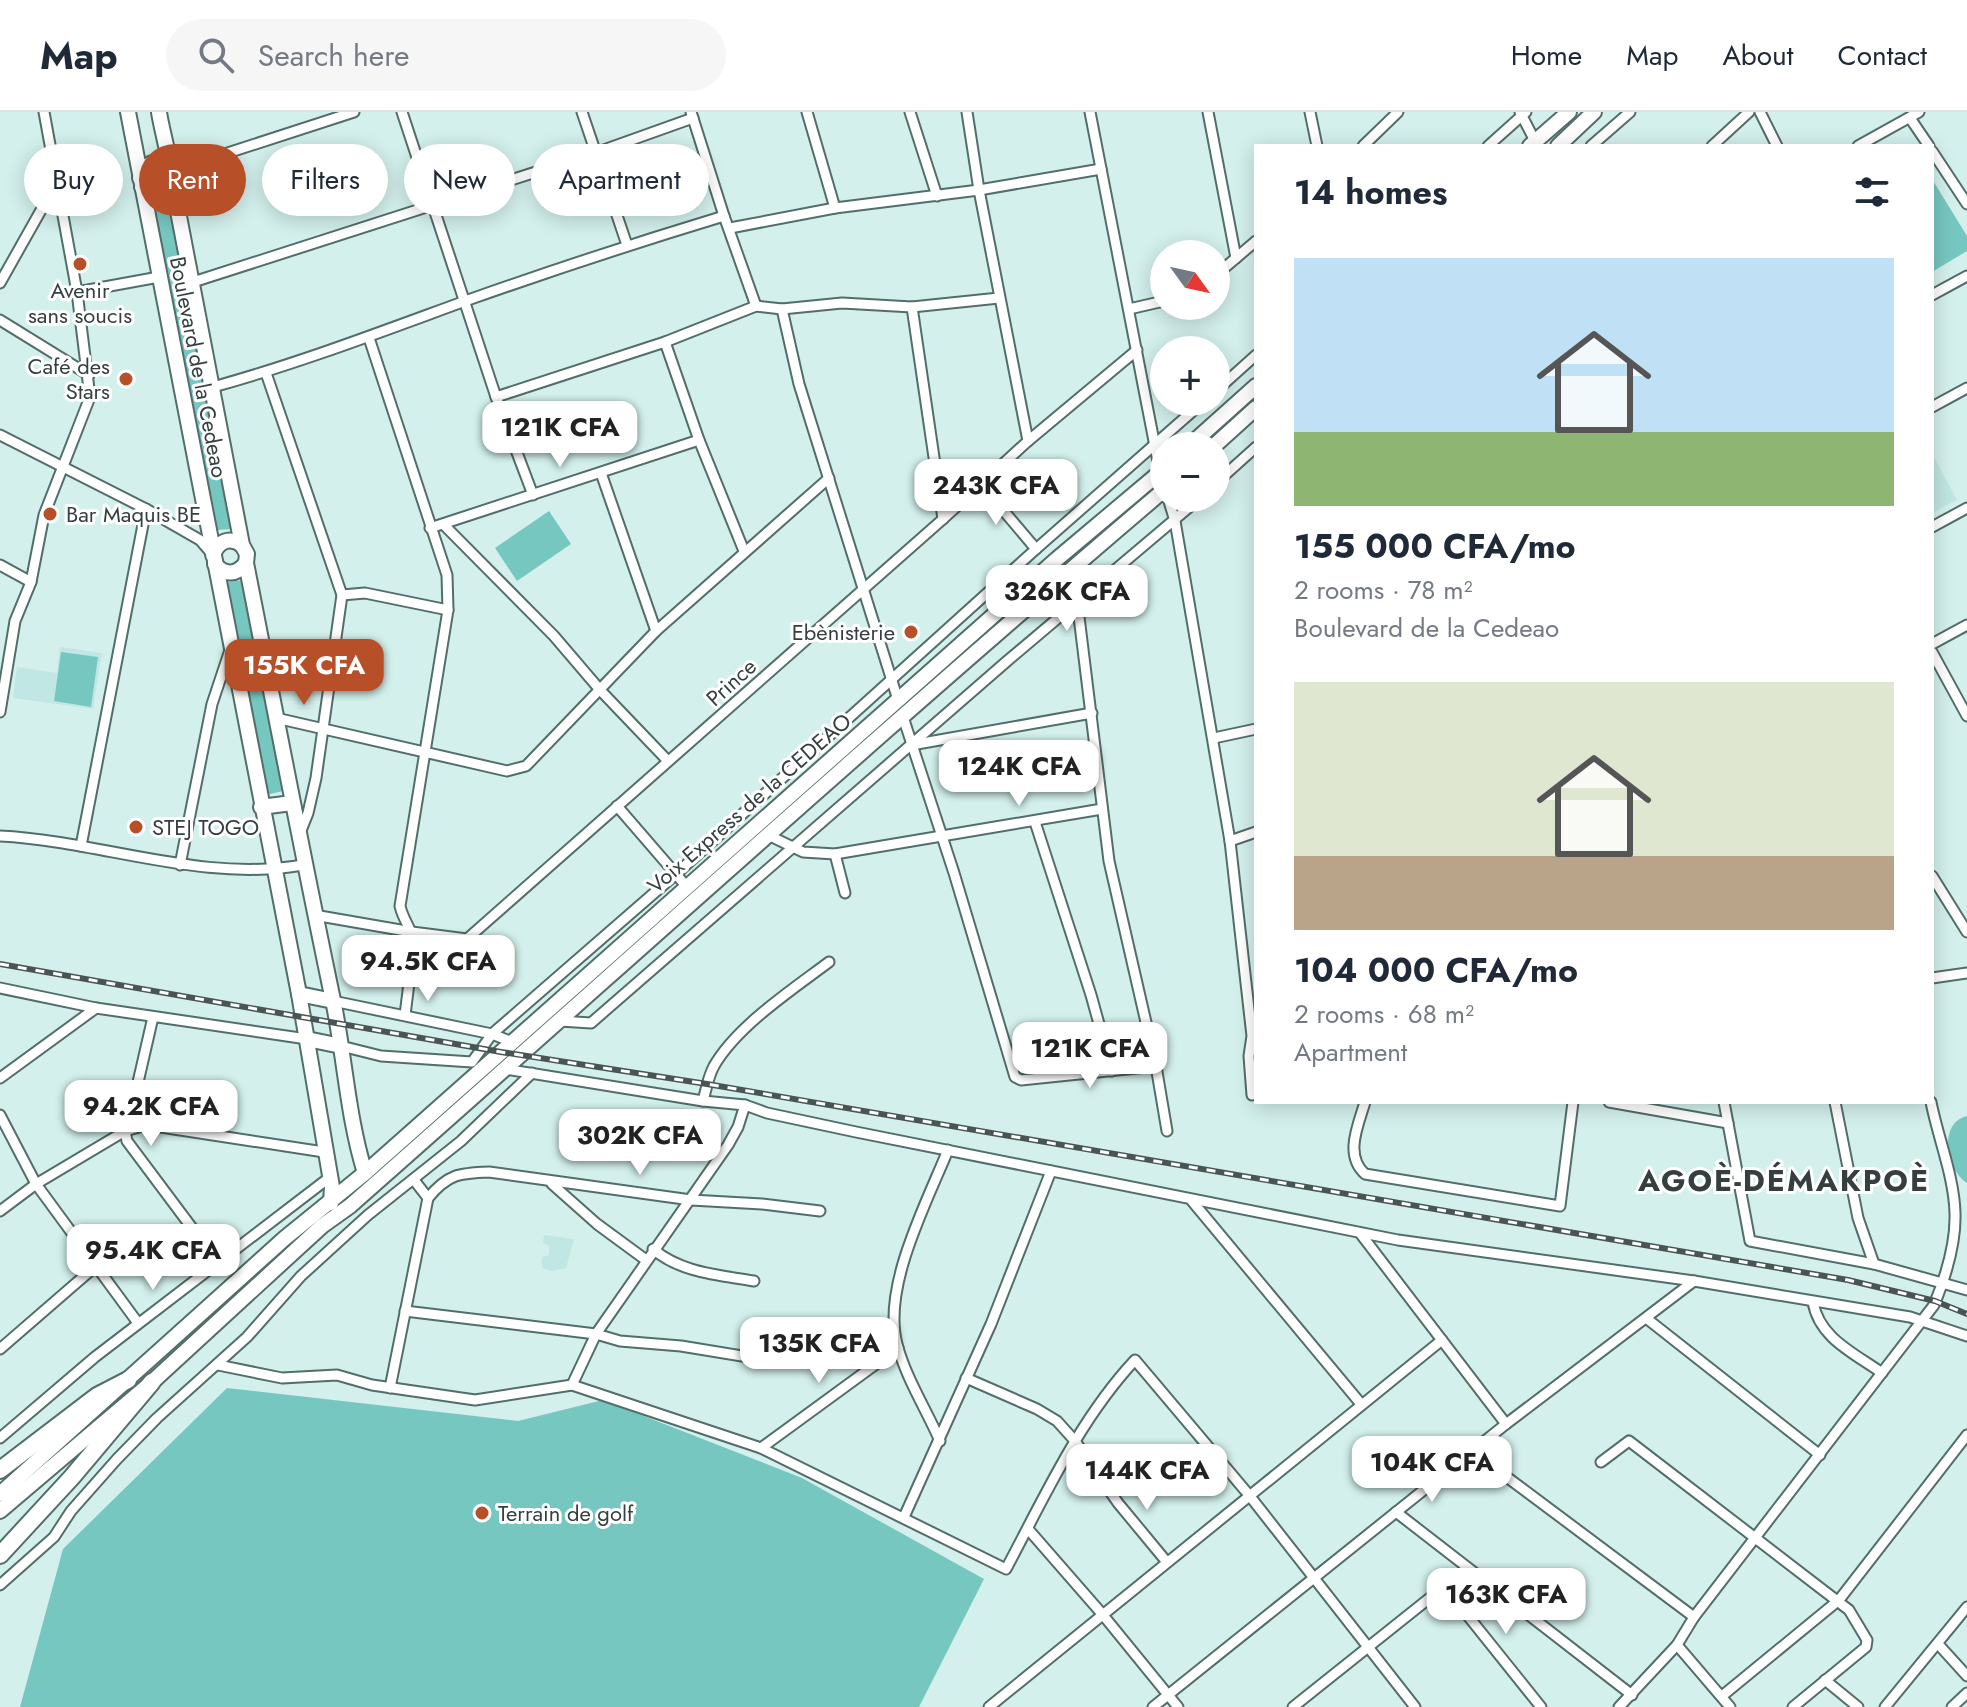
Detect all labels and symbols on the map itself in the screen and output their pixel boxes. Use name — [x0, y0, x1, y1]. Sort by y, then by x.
north arrow — [1150, 240, 1230, 320]
street label: Boulevard de la Cedeao — [162, 254, 236, 480]
marker: Avenir sans soucis — [71, 255, 89, 273]
place label: Avenir sans soucis — [28, 274, 132, 331]
place label: Café des Stars — [27, 350, 110, 407]
marker: Café des Stars — [117, 370, 135, 388]
pin: 121K CFA — [477, 401, 643, 469]
pin: 243K CFA — [913, 459, 1079, 527]
place label: Bar Maquis BE — [66, 498, 201, 530]
marker: Bar Maquis BE — [41, 505, 59, 523]
pin: 326K CFA — [984, 565, 1150, 633]
place label: Ebènisterie — [792, 616, 895, 648]
marker: Ebènisterie — [902, 623, 920, 641]
pin: 155K CFA — [221, 639, 387, 707]
street label: Prince — [699, 651, 763, 713]
street label: Voix Express de la CEDEAO — [640, 705, 858, 901]
pin: 124K CFA — [936, 740, 1102, 808]
place label: STEJ TOGO — [152, 811, 259, 843]
marker: STEJ TOGO — [127, 818, 145, 836]
pin: 94.5K CFA — [336, 935, 520, 1003]
pin: 121K CFA — [1007, 1022, 1173, 1090]
pin: 94.2K CFA — [59, 1080, 243, 1148]
pin: 302K CFA — [557, 1109, 723, 1177]
district label: AGOÈ-DÉMAKPOÈ — [1637, 1159, 1930, 1202]
pin: 95.4K CFA — [61, 1224, 245, 1292]
pin: 135K CFA — [736, 1317, 902, 1385]
pin: 104K CFA — [1349, 1436, 1515, 1504]
pin: 144K CFA — [1064, 1444, 1230, 1512]
place label: Terrain de golf — [498, 1497, 634, 1529]
marker: Terrain de golf — [473, 1504, 491, 1522]
pin: 163K CFA — [1423, 1568, 1589, 1636]

